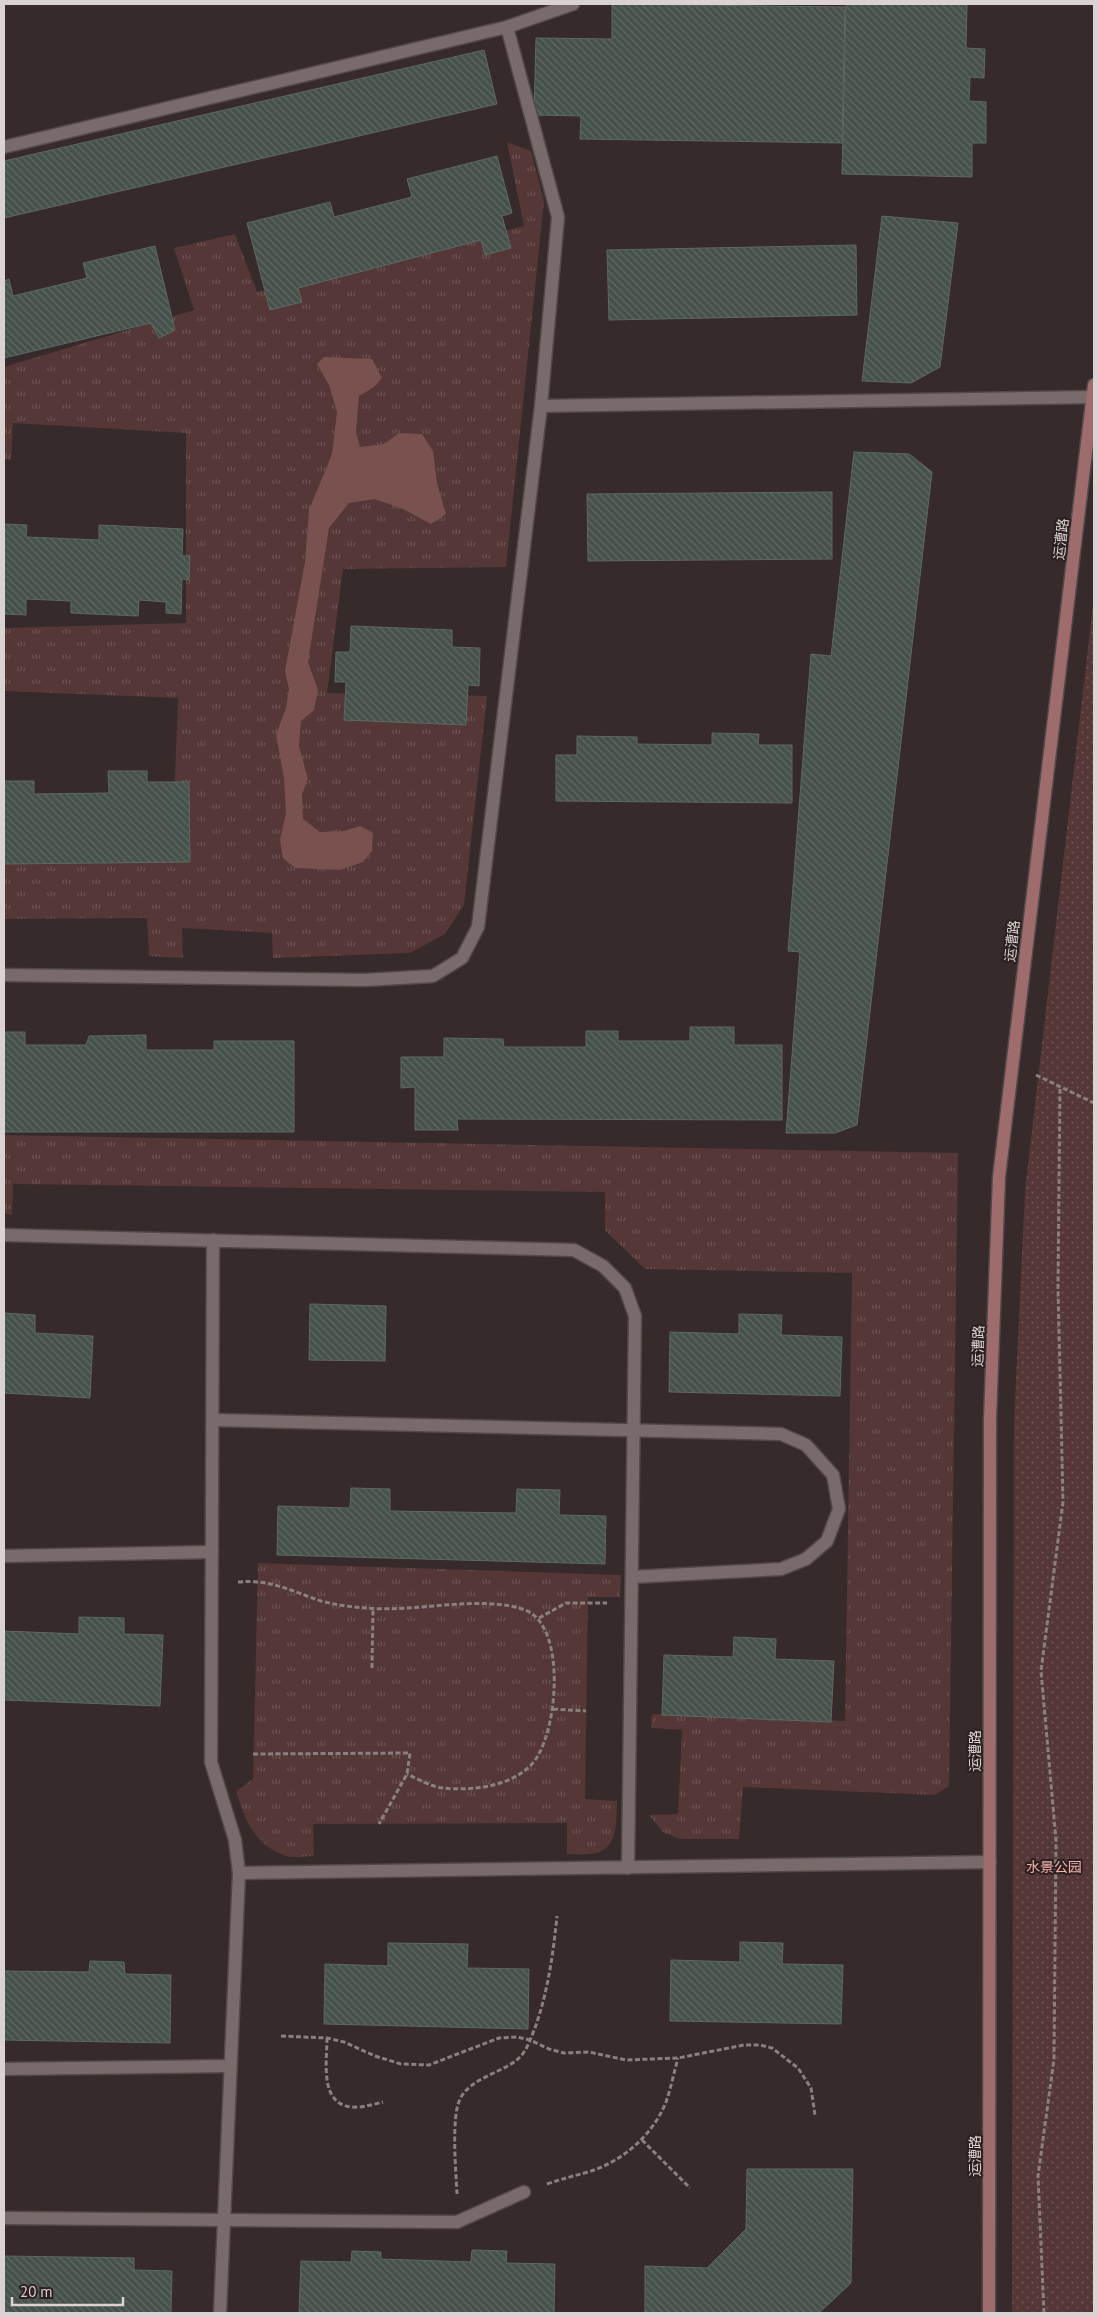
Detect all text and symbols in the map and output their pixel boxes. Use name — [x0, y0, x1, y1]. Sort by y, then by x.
street label: 运漕路 — [1050, 517, 1072, 561]
street label: 运漕路 — [1001, 919, 1023, 963]
street label: 运漕路 — [968, 1325, 988, 1367]
street label: 运漕路 — [966, 1730, 984, 1772]
park label: 水景公园 — [1026, 1858, 1082, 1876]
street label: 运漕路 — [966, 2135, 984, 2177]
scale bar — [12, 2274, 124, 2306]
text: 20 m — [20, 2282, 53, 2301]

